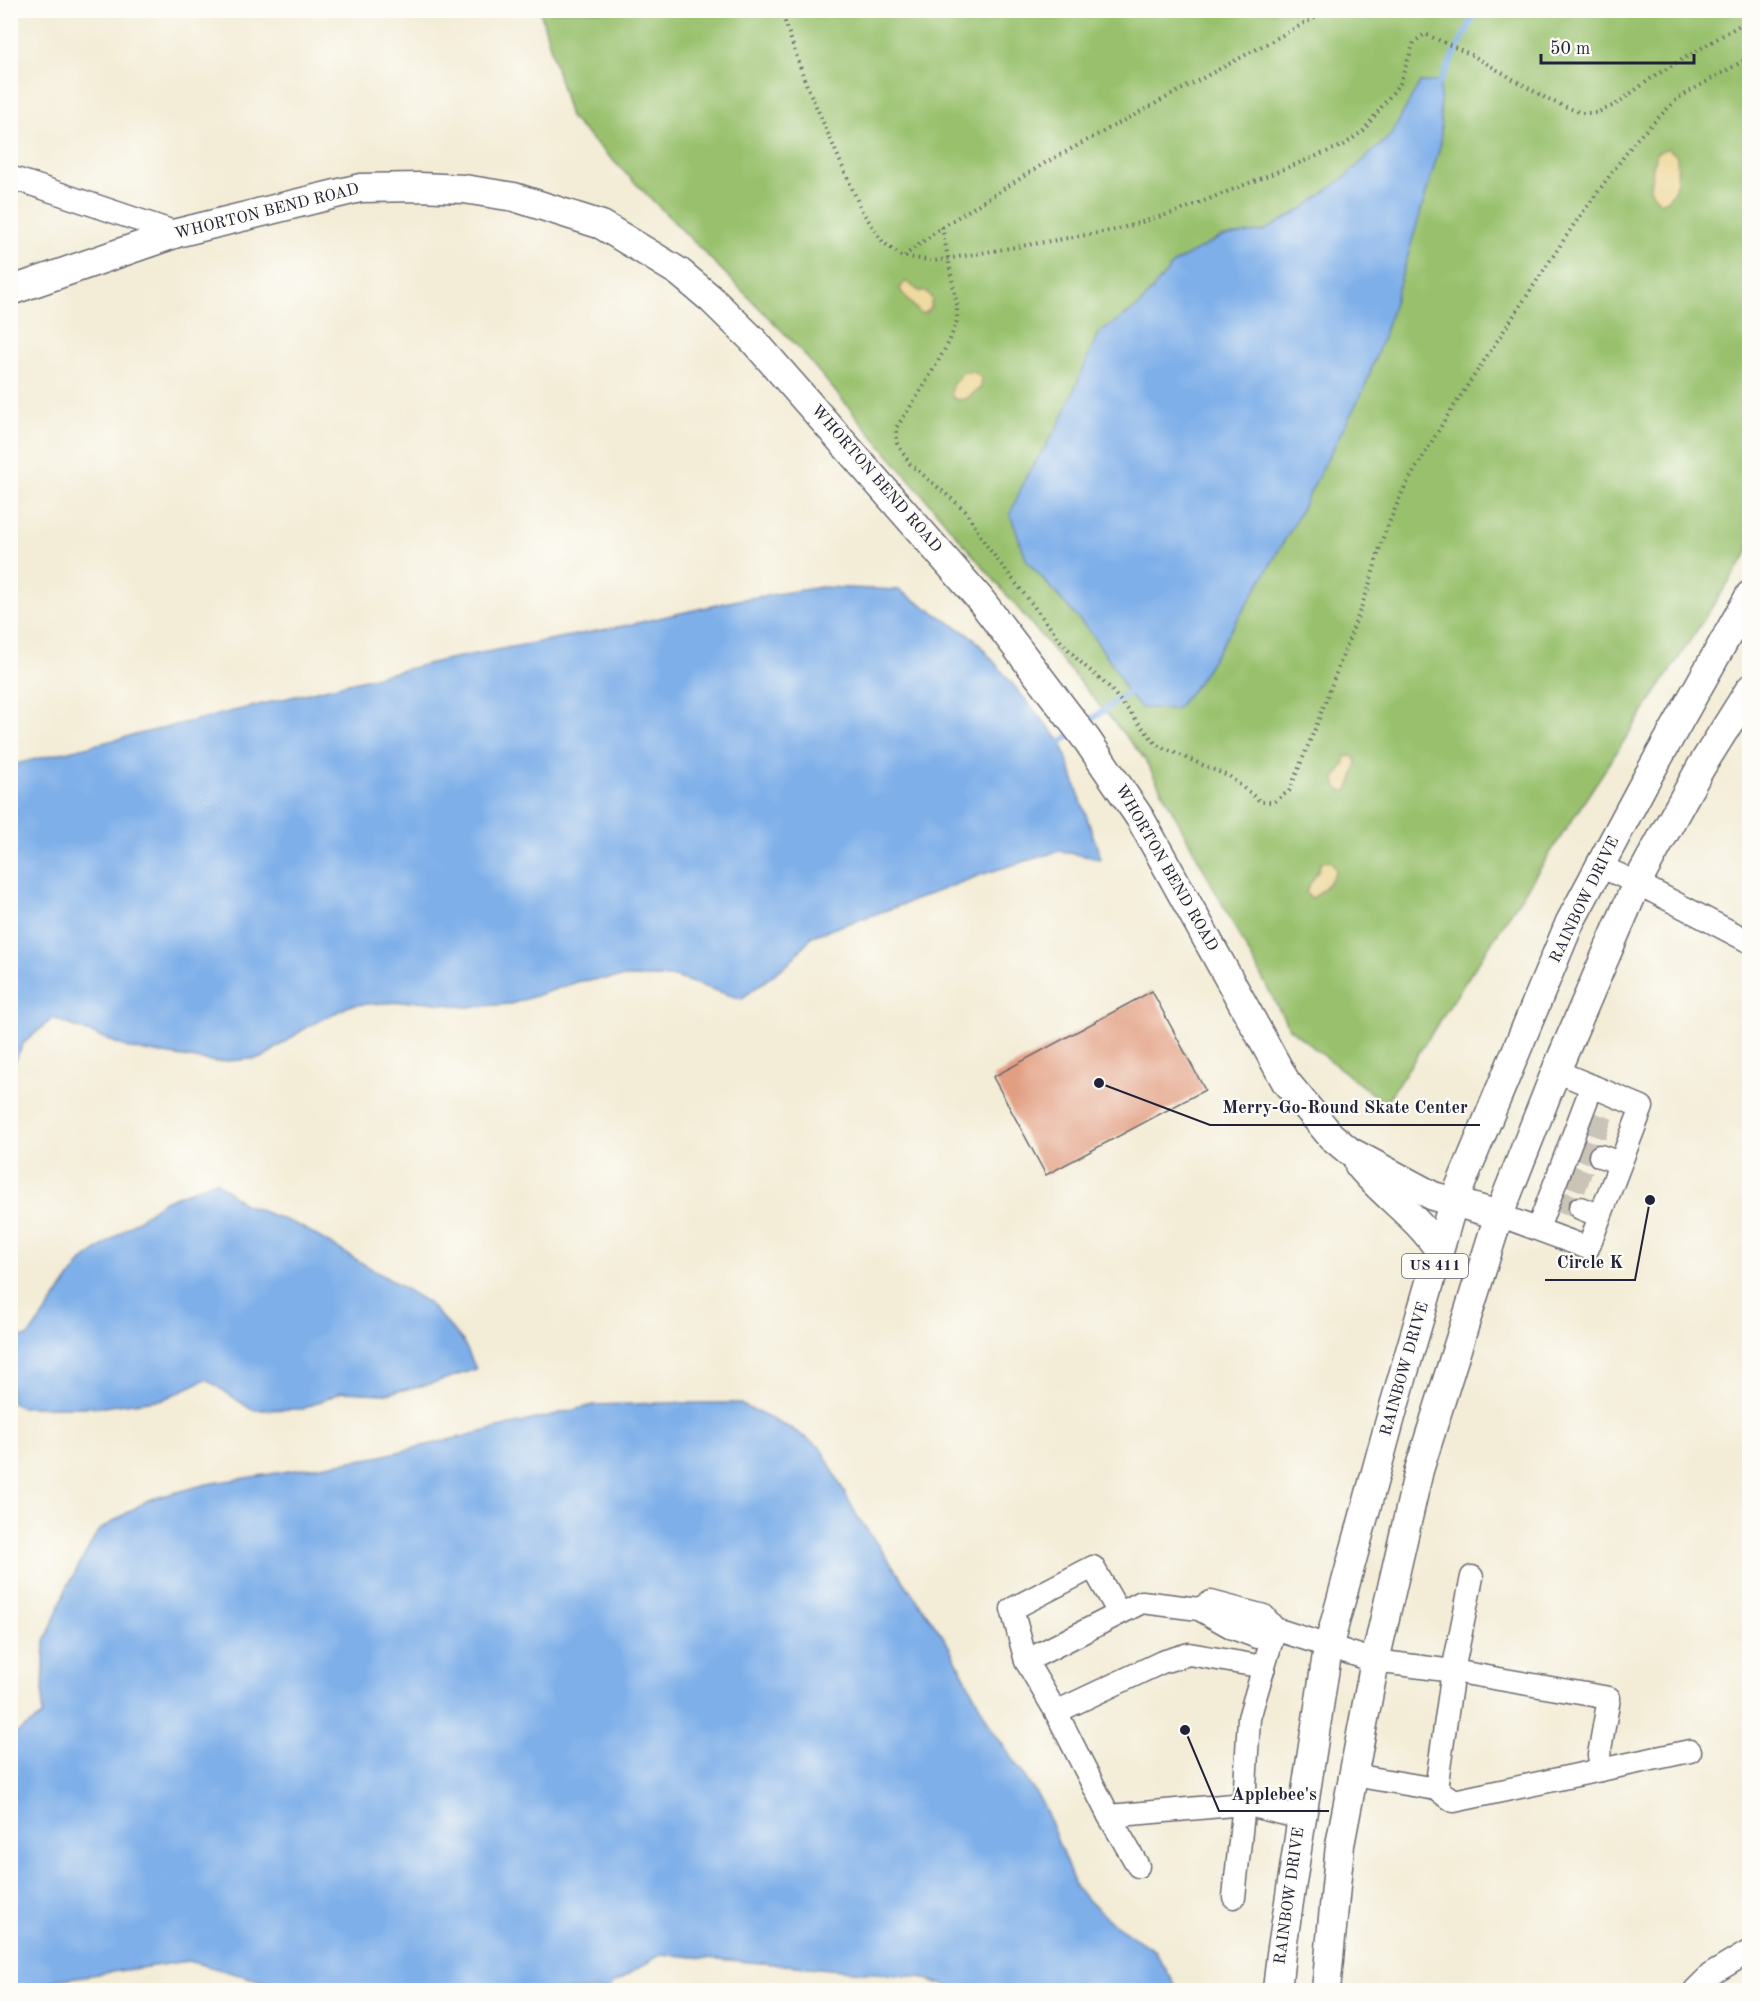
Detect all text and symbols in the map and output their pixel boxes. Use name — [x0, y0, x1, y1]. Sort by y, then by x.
scale bar — [1541, 27, 1694, 65]
text: 50 m — [1550, 40, 1590, 58]
street label: WHORTON BEND ROAD — [173, 181, 361, 243]
street label: WHORTON BEND ROAD — [808, 402, 944, 556]
street label: WHORTON BEND ROAD — [1112, 782, 1220, 954]
street label: RAINBOW DRIVE — [1547, 834, 1623, 966]
callout: Merry-Go-Round Skate Center — [1210, 1089, 1480, 1125]
text: Merry-Go-Round Skate Center — [1222, 1099, 1468, 1117]
callout: Circle K — [1545, 1244, 1635, 1280]
road number: US 411 — [1402, 1254, 1468, 1278]
text: Circle K — [1557, 1254, 1623, 1272]
street label: RAINBOW DRIVE — [1378, 1300, 1432, 1438]
callout: Applebee's — [1219, 1775, 1329, 1811]
text: Applebee's — [1231, 1786, 1317, 1804]
street label: RAINBOW DRIVE — [1272, 1826, 1308, 1966]

